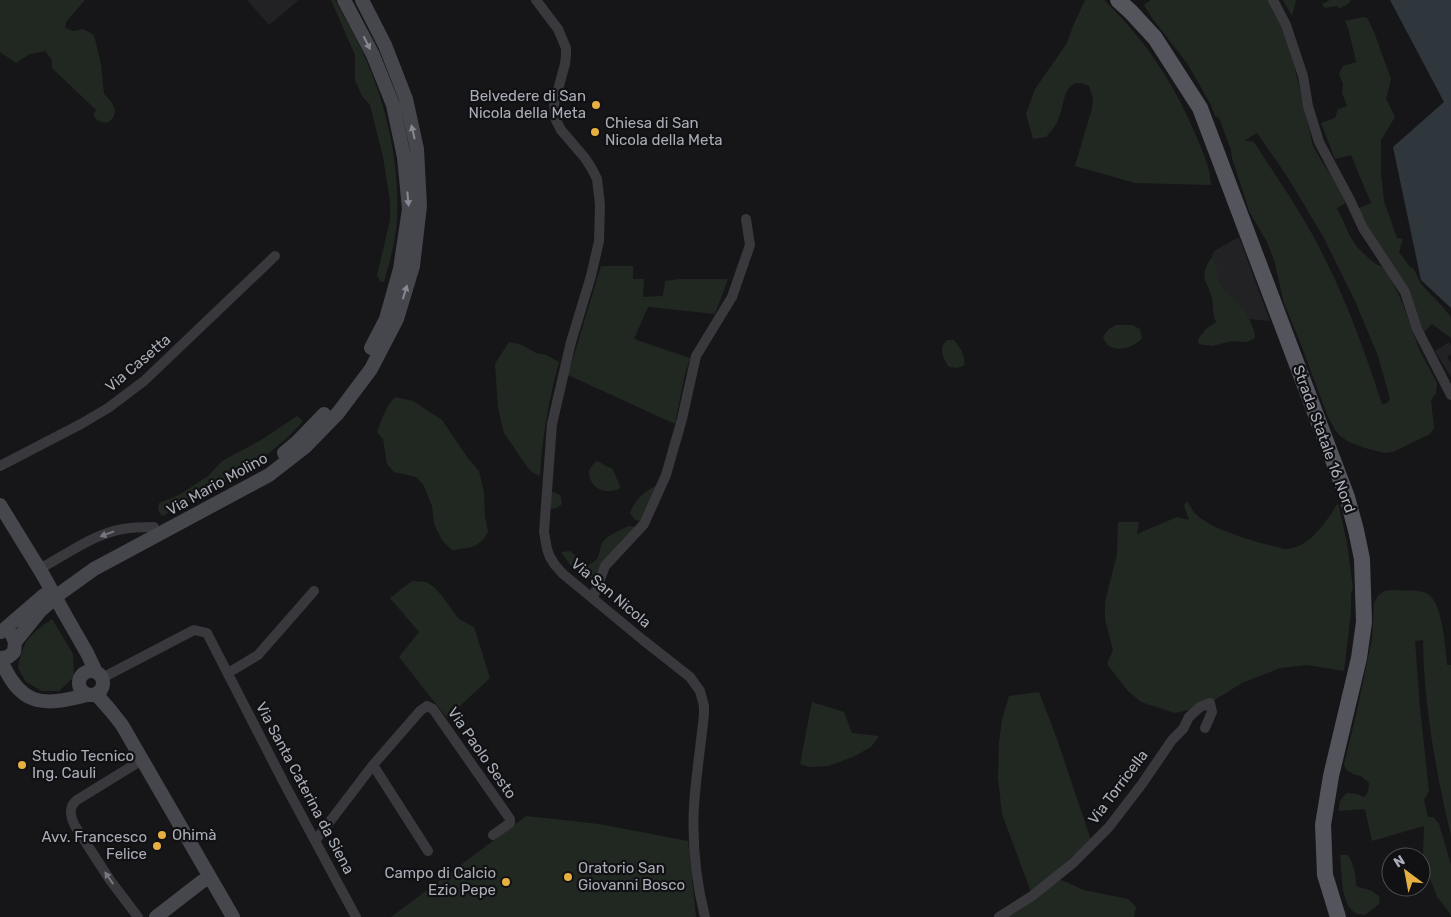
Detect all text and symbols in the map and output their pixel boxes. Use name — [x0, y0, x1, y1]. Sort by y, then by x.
one-way arrow — [363, 36, 371, 50]
place label: Belvedere di San Nicola della Meta — [468, 87, 586, 122]
marker: Belvedere di San Nicola della Meta — [590, 99, 602, 111]
place label: Chiesa di San Nicola della Meta — [605, 114, 723, 149]
one-way arrow — [409, 125, 417, 140]
marker: Chiesa di San Nicola della Meta — [589, 126, 601, 138]
one-way arrow — [404, 191, 412, 207]
one-way arrow — [402, 285, 409, 300]
street label: Via Casetta — [102, 331, 174, 395]
street label: Strada Statale 16 Nord — [1289, 363, 1359, 515]
street label: Via Mario Molino — [163, 449, 271, 519]
one-way arrow — [99, 531, 114, 538]
street label: Via San Nicola — [567, 554, 655, 632]
street label: Via Santa Caterina da Siena — [252, 699, 358, 877]
street label: Via Paolo Sesto — [444, 704, 520, 802]
street label: Via Torricella — [1084, 746, 1152, 828]
place label: Studio Tecnico Ing. Cauli — [32, 747, 134, 782]
marker: Studio Tecnico Ing. Cauli — [16, 759, 28, 771]
place label: Ohimà — [172, 826, 217, 844]
place label: Avv. Francesco Felice — [41, 828, 147, 863]
marker: Ohimà — [156, 829, 168, 841]
marker: Avv. Francesco Felice — [151, 840, 163, 852]
north arrow — [1381, 847, 1431, 897]
text: N — [1391, 852, 1408, 871]
place label: Oratorio San Giovanni Bosco — [578, 859, 685, 894]
place label: Campo di Calcio Ezio Pepe — [385, 864, 496, 899]
one-way arrow — [104, 871, 114, 884]
marker: Oratorio San Giovanni Bosco — [562, 871, 574, 883]
marker: Campo di Calcio Ezio Pepe — [500, 876, 512, 888]

